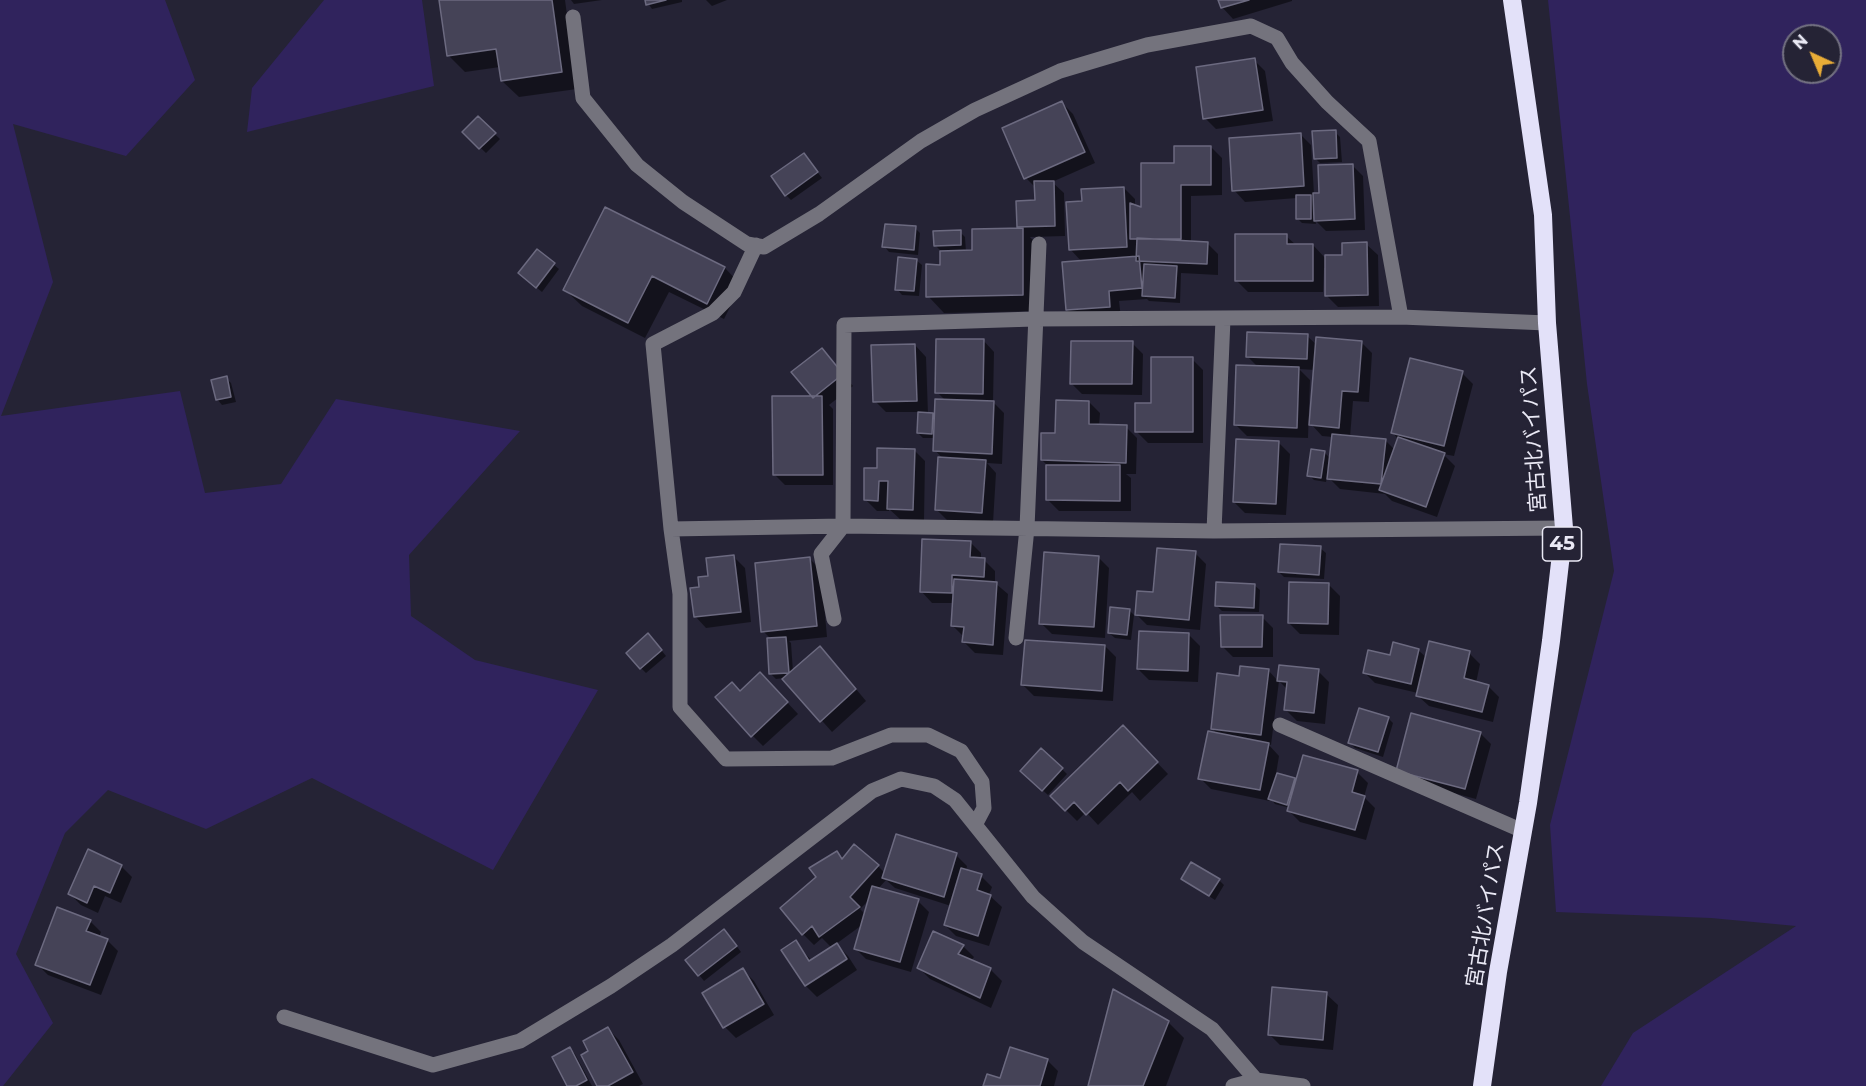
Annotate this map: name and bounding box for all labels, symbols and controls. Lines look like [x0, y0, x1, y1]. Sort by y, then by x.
north arrow [1782, 24, 1842, 84]
text: N [1789, 31, 1812, 53]
street label: 宮古北バイパス [1516, 365, 1552, 513]
road number: 45 [1542, 527, 1582, 561]
street label: 宮古北バイパス [1462, 840, 1510, 990]

